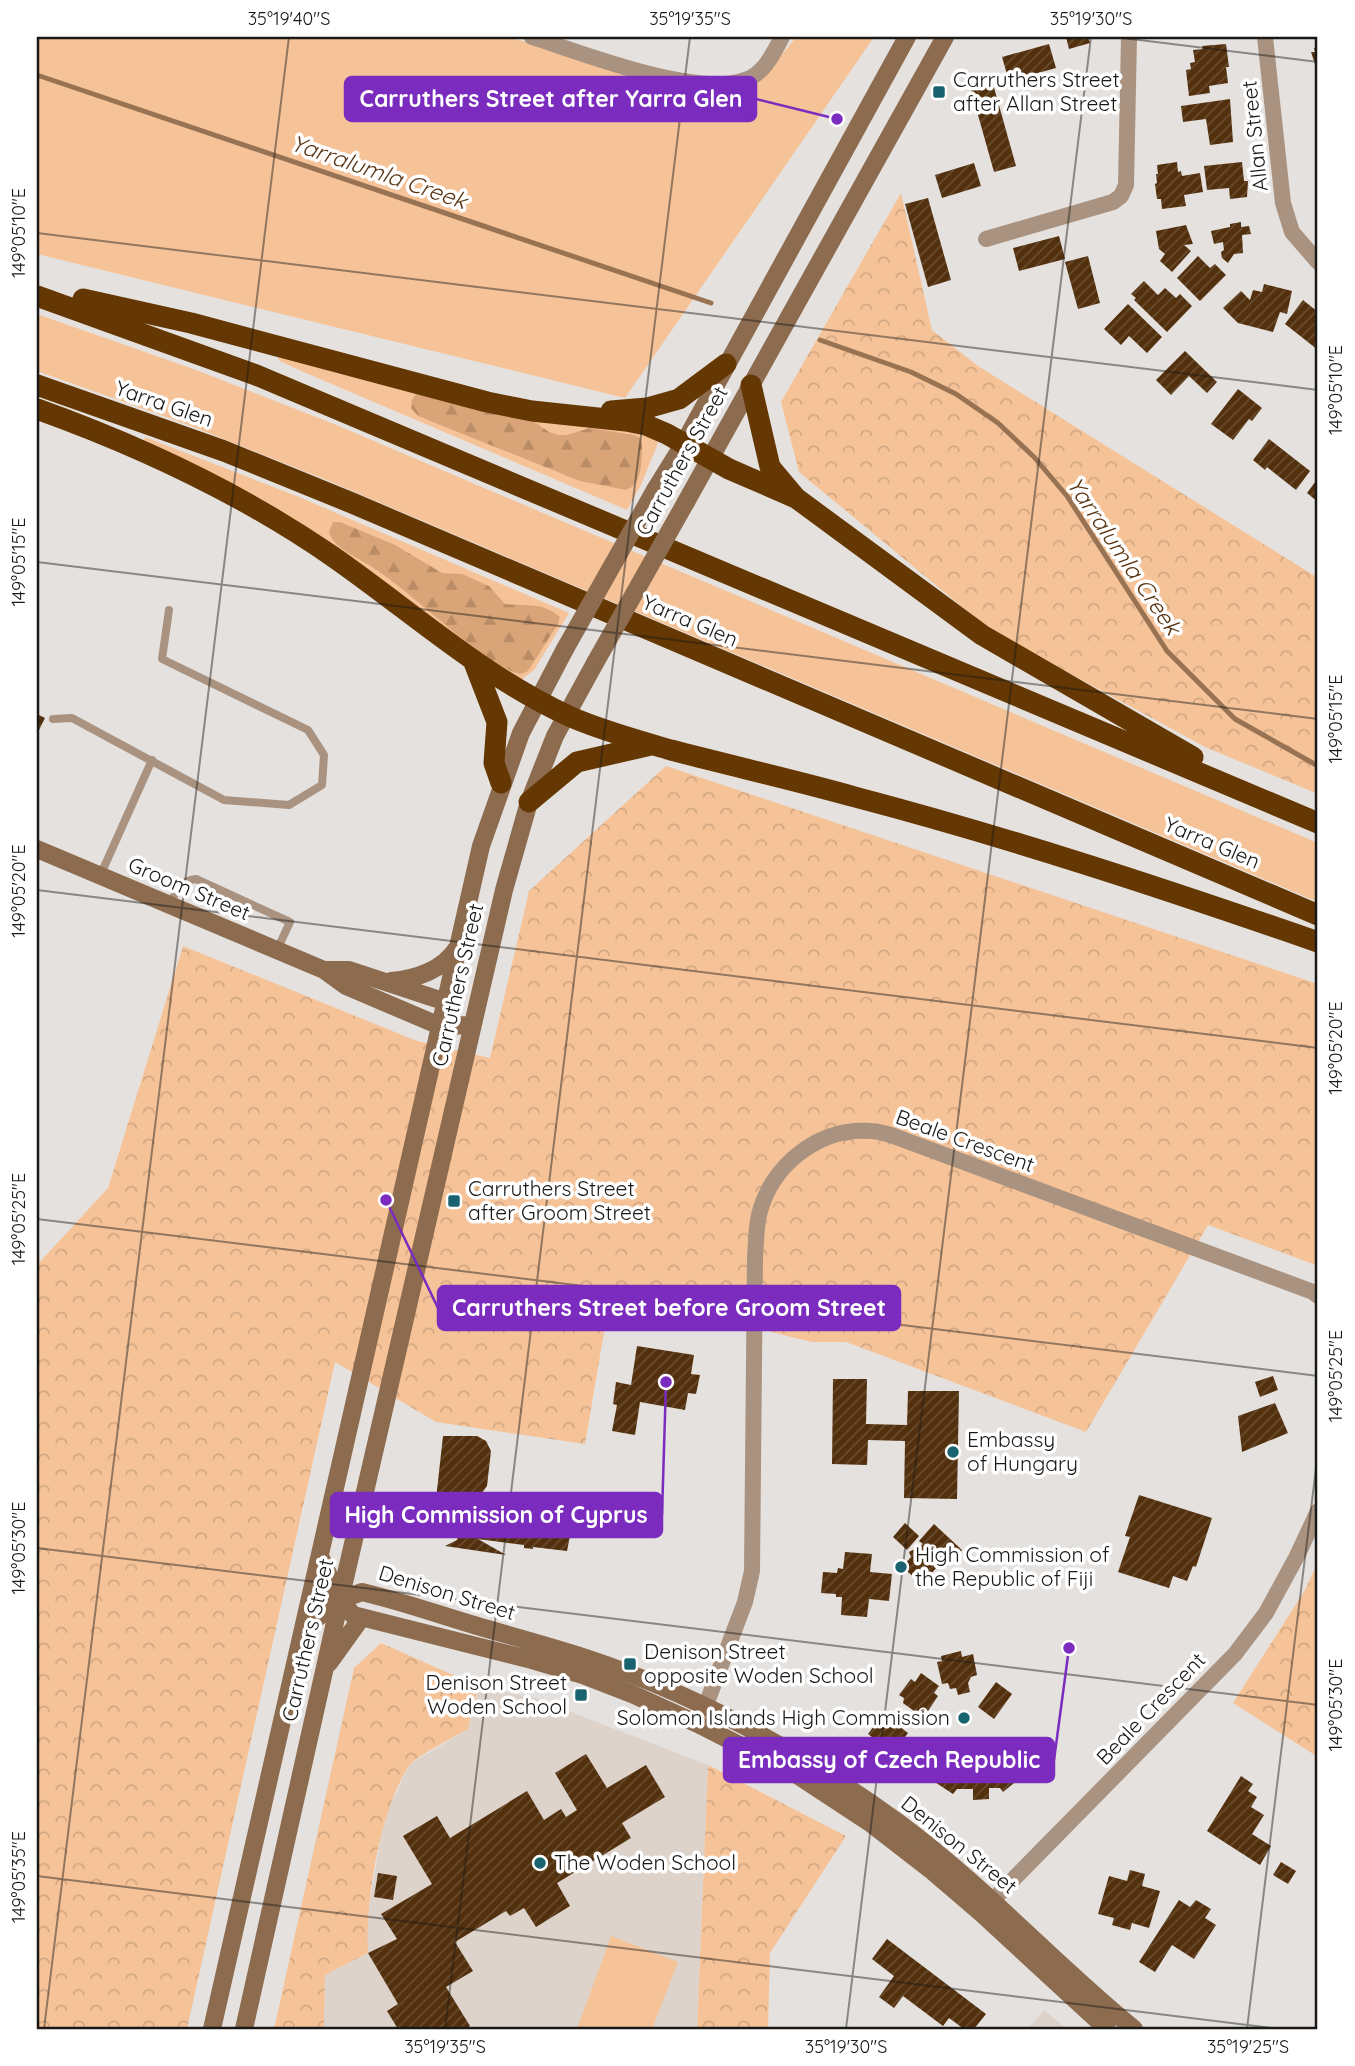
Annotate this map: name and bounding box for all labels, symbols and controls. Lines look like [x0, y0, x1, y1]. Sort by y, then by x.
text: 35°19'40"S [248, 7, 330, 30]
text: 35°19'35"S [649, 7, 731, 30]
text: 35°19'30"S [1050, 7, 1132, 30]
place label: Carruthers Street after Allan Street [953, 66, 1120, 116]
callout: Carruthers Street after Yarra Glen [345, 77, 756, 121]
street label: Allan Street [1235, 79, 1273, 193]
text: Carruthers Street after Yarra Glen [360, 84, 743, 113]
marker: Carruthers Street after Allan Street [931, 84, 947, 100]
water label: Yarralumla Creek [288, 128, 472, 216]
text: 149°05'10"E [7, 188, 30, 278]
text: 149°05'10"E [1324, 345, 1347, 435]
street label: Yarra Glen [112, 374, 216, 432]
street label: Carruthers Street [629, 381, 733, 540]
water label: Yarralumla Creek [1061, 471, 1189, 641]
text: 149°05'15"E [7, 517, 30, 607]
street label: Yarra Glen [639, 588, 742, 652]
text: 149°05'15"E [1324, 674, 1347, 764]
street label: Yarra Glen [1161, 810, 1264, 874]
text: 149°05'20"E [7, 844, 30, 938]
street label: Groom Street [125, 851, 254, 925]
street label: Carruthers Street [426, 901, 488, 1069]
text: 149°05'20"E [1324, 1001, 1347, 1095]
street label: Beale Crescent [892, 1103, 1038, 1177]
text: 149°05'25"E [7, 1173, 30, 1265]
place label: Carruthers Street after Groom Street [468, 1175, 651, 1225]
marker: Carruthers Street after Groom Street [446, 1193, 462, 1209]
callout: Carruthers Street before Groom Street [438, 1286, 900, 1330]
text: Carruthers Street before Groom Street [452, 1293, 886, 1322]
text: 149°05'25"E [1324, 1330, 1347, 1422]
place label: Embassy of Hungary [967, 1426, 1078, 1476]
marker: Embassy of Hungary [945, 1444, 961, 1460]
callout: High Commission of Cyprus [331, 1493, 662, 1537]
text: High Commission of Cyprus [344, 1500, 648, 1529]
text: 149°05'30"E [7, 1502, 30, 1594]
place label: High Commission of the Republic of Fiji [915, 1541, 1110, 1591]
street label: Carruthers Street [276, 1556, 338, 1724]
street label: Denison Street [376, 1559, 519, 1625]
marker: High Commission of the Republic of Fiji [893, 1559, 909, 1575]
place label: Denison Street opposite Woden School [644, 1638, 874, 1688]
street label: Beale Crescent [1090, 1647, 1210, 1770]
marker: Denison Street opposite Woden School [622, 1656, 638, 1672]
text: 149°05'30"E [1324, 1659, 1347, 1751]
place label: Denison Street Woden School [425, 1669, 567, 1719]
marker: Denison Street Woden School [573, 1687, 589, 1703]
place label: Solomon Islands High Commission [617, 1704, 950, 1730]
marker: Solomon Islands High Commission [956, 1710, 972, 1726]
callout: Embassy of Czech Republic [724, 1738, 1054, 1782]
text: Embassy of Czech Republic [738, 1745, 1040, 1774]
street label: Denison Street [896, 1790, 1023, 1899]
text: 149°05'35"E [7, 1831, 30, 1923]
place label: The Woden School [554, 1849, 736, 1875]
marker: The Woden School [532, 1855, 548, 1871]
text: 35°19'35"S [404, 2035, 486, 2058]
text: 35°19'30"S [805, 2035, 887, 2058]
text: 35°19'25"S [1207, 2035, 1289, 2058]

